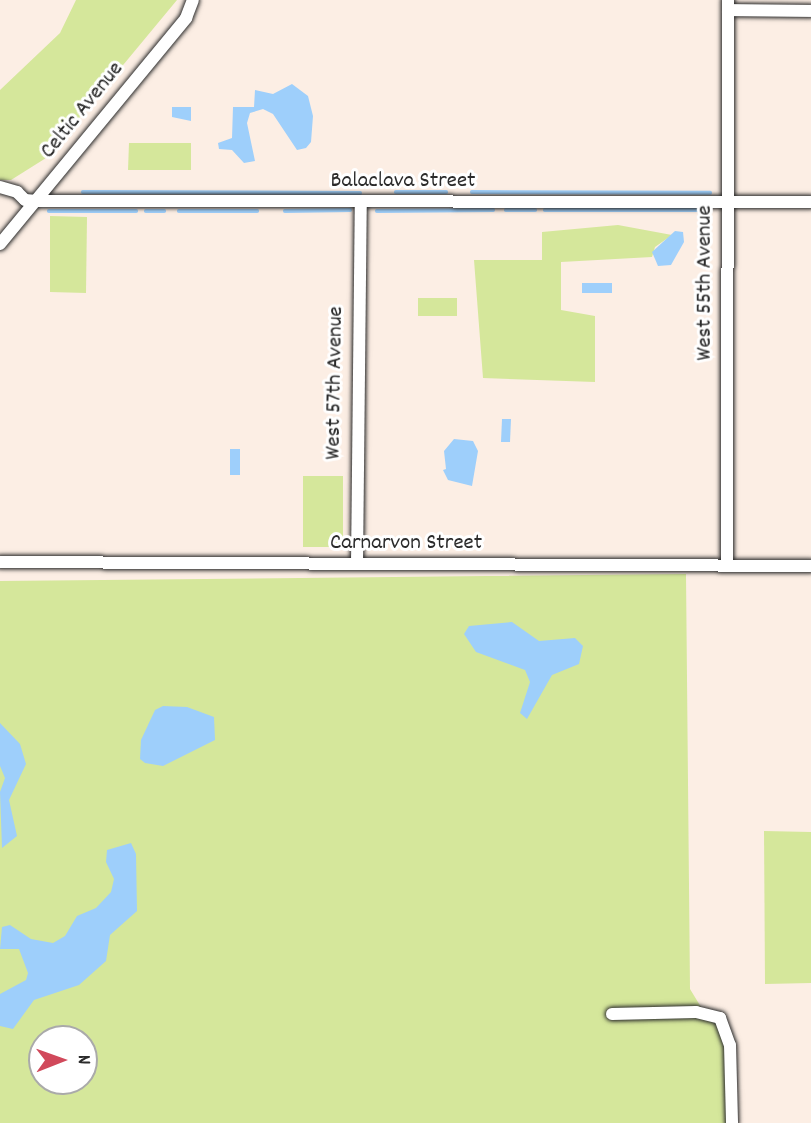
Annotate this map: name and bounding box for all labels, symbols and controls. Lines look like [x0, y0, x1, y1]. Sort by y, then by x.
street label: Celtic Avenue [35, 57, 131, 165]
street label: Balaclava Street [331, 168, 475, 196]
street label: West 55th Avenue [692, 205, 720, 361]
street label: West 57th Avenue [321, 306, 351, 460]
street label: Carnarvon Street [330, 530, 482, 558]
north arrow [28, 1025, 98, 1095]
text: N [69, 1055, 96, 1065]

